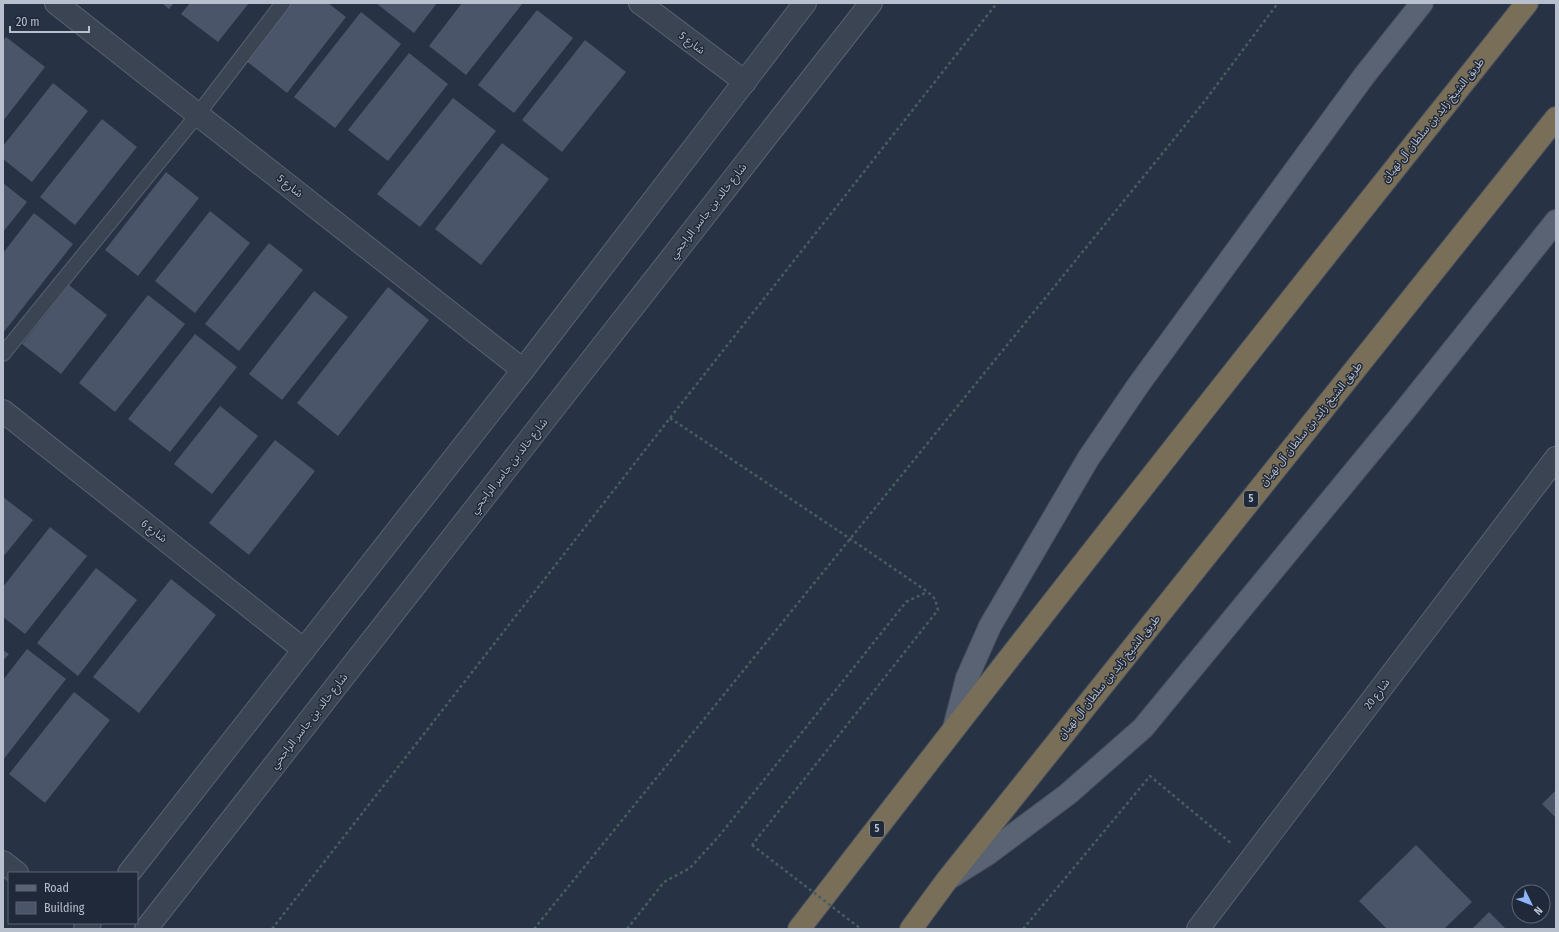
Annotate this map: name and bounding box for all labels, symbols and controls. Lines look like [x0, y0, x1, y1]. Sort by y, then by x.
scale bar [10, 8, 89, 34]
text: 20 m [16, 15, 40, 29]
street label: شارع 5 [676, 29, 708, 58]
street label: طريق الشيخ زايد بن سلطان آل نهيان [1379, 55, 1488, 185]
street label: شارع خالد بن جاسر الراجحي [667, 160, 752, 263]
street label: شارع 5 [274, 172, 306, 201]
street label: طريق الشيخ زايد بن سلطان آل نهيان [1257, 359, 1366, 489]
street label: شارع خالد بن جاسر الراجحي [468, 415, 553, 518]
road number: 5 [1244, 491, 1258, 507]
street label: شارع 6 [138, 517, 170, 546]
street label: طريق الشيخ زايد بن سلطان آل نهيان [1055, 612, 1164, 742]
street label: شارع خالد بن جاسر الراجحي [268, 670, 353, 773]
street label: شارع 20 [1361, 676, 1394, 712]
road number: 5 [870, 821, 884, 837]
legend [8, 872, 138, 924]
text: Road [44, 881, 69, 895]
north arrow [1511, 884, 1551, 924]
text: Building [44, 901, 85, 915]
text: N [1531, 904, 1545, 917]

